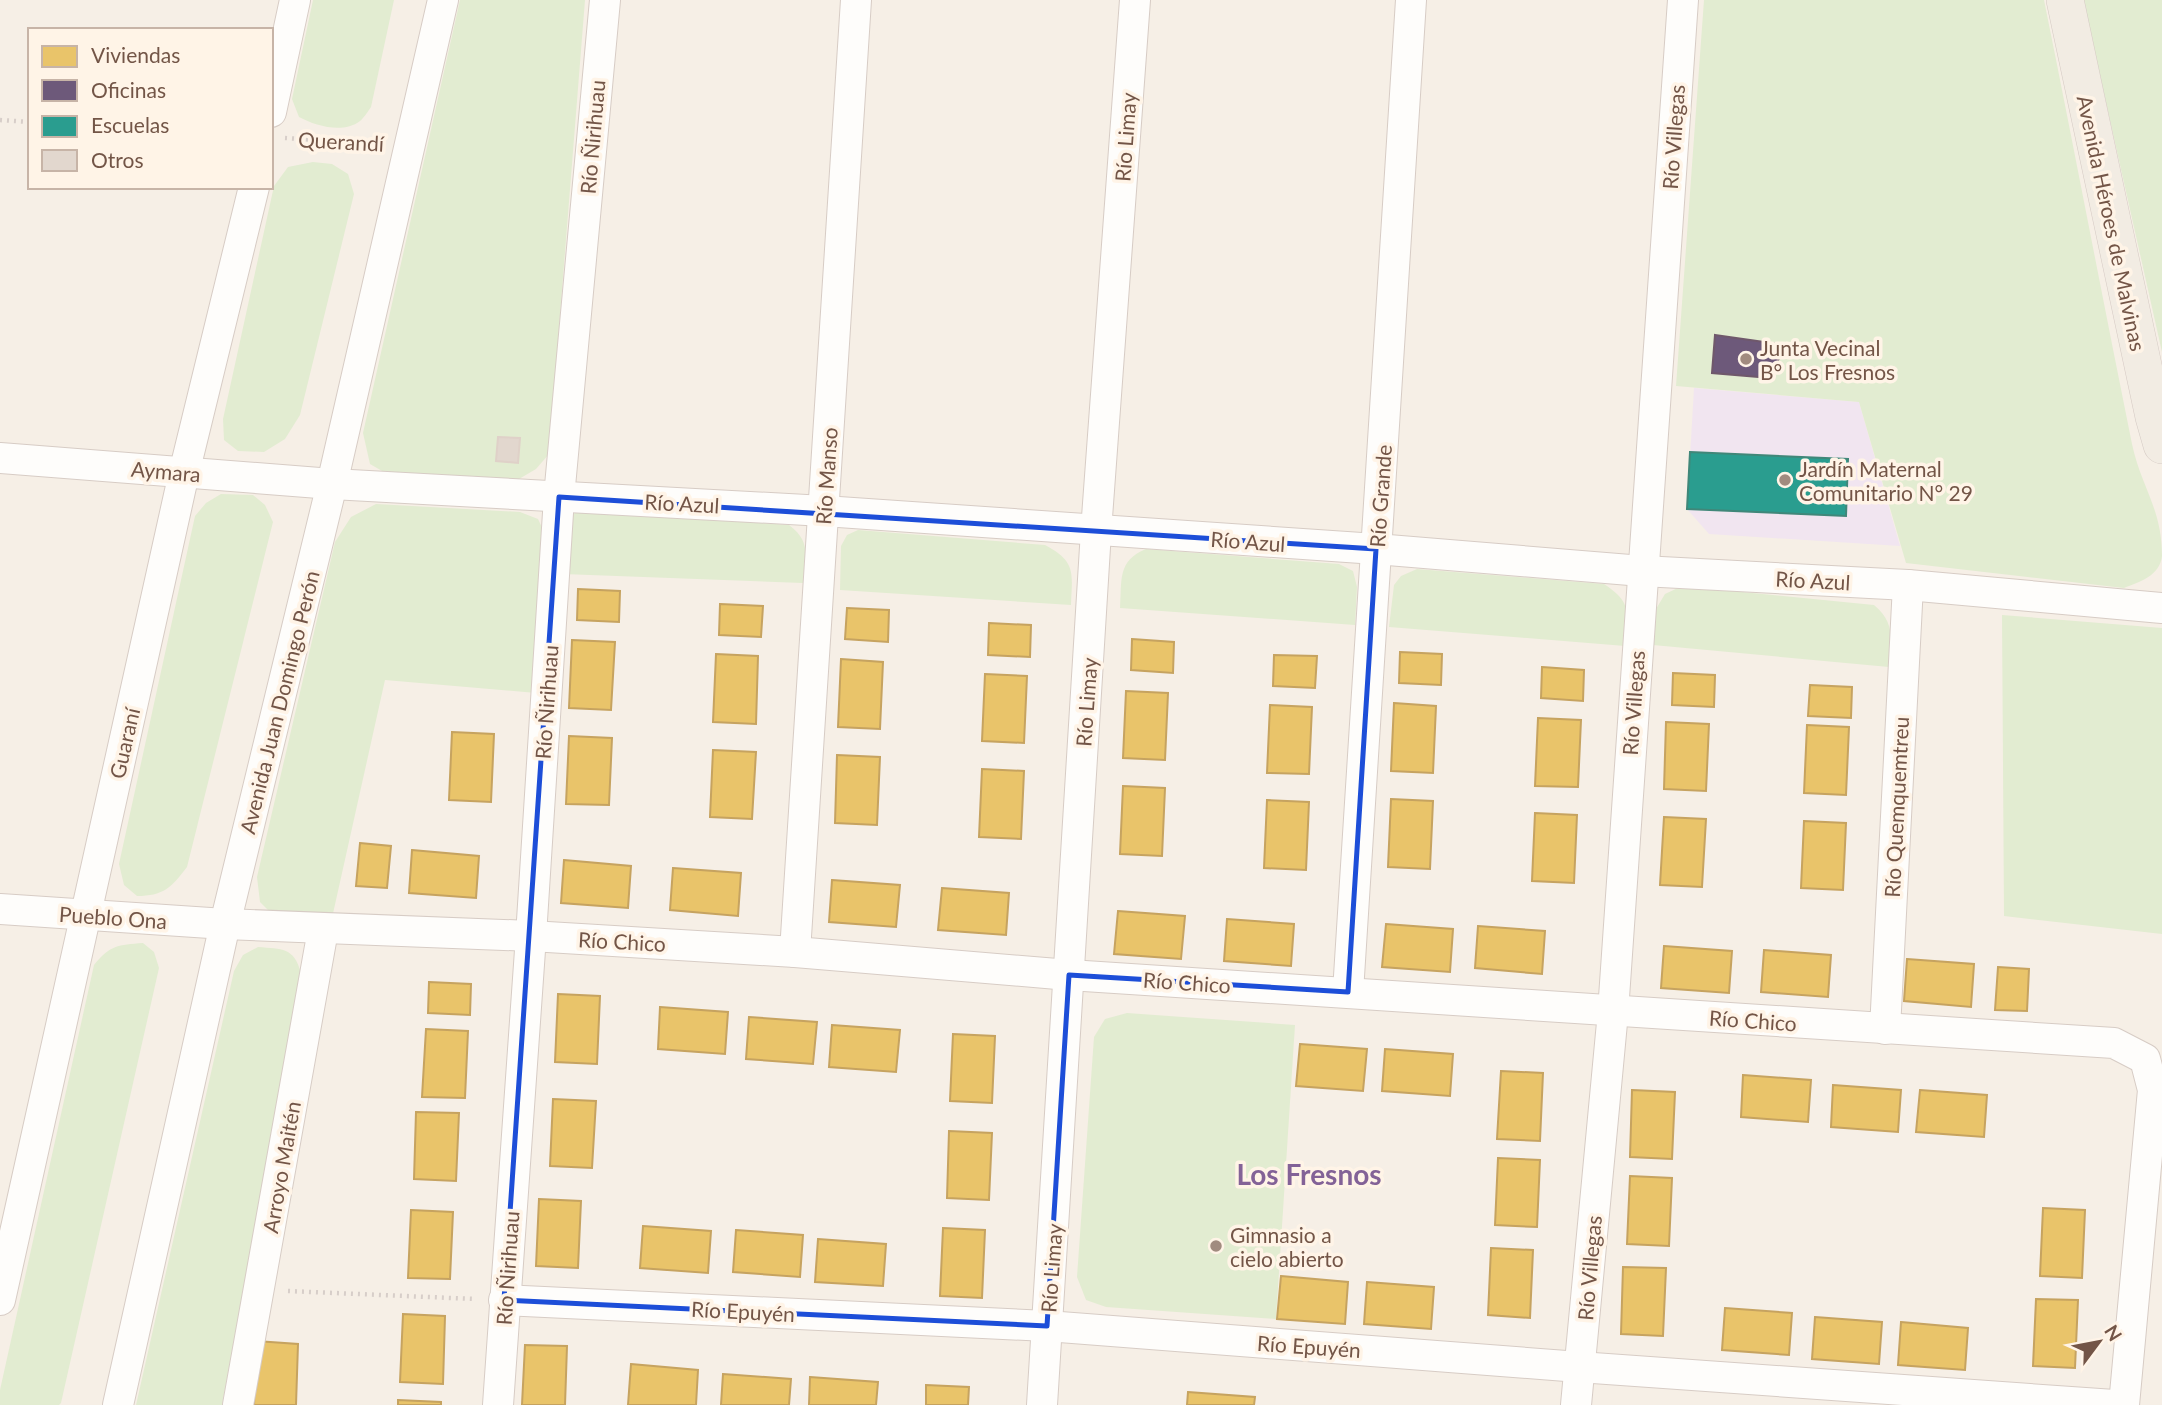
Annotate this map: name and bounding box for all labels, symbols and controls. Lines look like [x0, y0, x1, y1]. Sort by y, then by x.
legend [28, 28, 273, 189]
text: Viviendas [91, 42, 180, 67]
text: Oficinas [91, 77, 166, 102]
street label: Río Ñirihuau [575, 79, 609, 195]
street label: Río Villegas [1657, 84, 1689, 190]
street label: Río Limay [1109, 91, 1141, 182]
street label: Avenida Héroes de Malvinas [2073, 93, 2151, 353]
text: Escuelas [91, 112, 169, 137]
street label: Querandí [297, 126, 385, 156]
text: Otros [91, 147, 144, 172]
place label: Junta Vecinal B° Los Fresnos [1760, 335, 1895, 384]
marker: Junta Vecinal B° Los Fresnos [1738, 351, 1754, 367]
street label: Río Manso [810, 426, 842, 526]
street label: Río Grande [1364, 444, 1396, 548]
street label: Aymara [130, 456, 202, 486]
place label: Jardín Maternal Comunitario N° 29 [1799, 456, 1973, 505]
marker: Jardín Maternal Comunitario N° 29 [1777, 472, 1793, 488]
street label: Río Azul [644, 489, 720, 517]
street label: Río Azul [1210, 526, 1286, 556]
street label: Río Azul [1775, 566, 1851, 594]
street label: Avenida Juan Domingo Perón [234, 568, 324, 836]
street label: Río Ñirihuau [530, 644, 562, 760]
street label: Río Villegas [1617, 650, 1649, 756]
street label: Río Limay [1070, 656, 1102, 747]
street label: Guaraní [104, 704, 144, 781]
street label: Río Quemquemtreu [1879, 716, 1913, 898]
street label: Pueblo Ona [58, 901, 168, 933]
street label: Río Chico [577, 926, 667, 956]
street label: Río Chico [1142, 966, 1232, 998]
street label: Río Chico [1708, 1004, 1798, 1036]
street label: Arroyo Maitén [257, 1099, 305, 1235]
district label: Los Fresnos [1236, 1157, 1382, 1191]
street label: Río Ñirihuau [491, 1210, 523, 1326]
street label: Río Villegas [1572, 1214, 1606, 1322]
street label: Río Limay [1035, 1222, 1067, 1313]
place label: Gimnasio a cielo abierto [1230, 1222, 1344, 1271]
marker: Gimnasio a cielo abierto [1208, 1238, 1224, 1254]
street label: Río Epuyén [690, 1296, 796, 1326]
north arrow [2064, 1307, 2134, 1377]
text: N [2100, 1320, 2127, 1345]
street label: Río Epuyén [1256, 1330, 1362, 1362]

